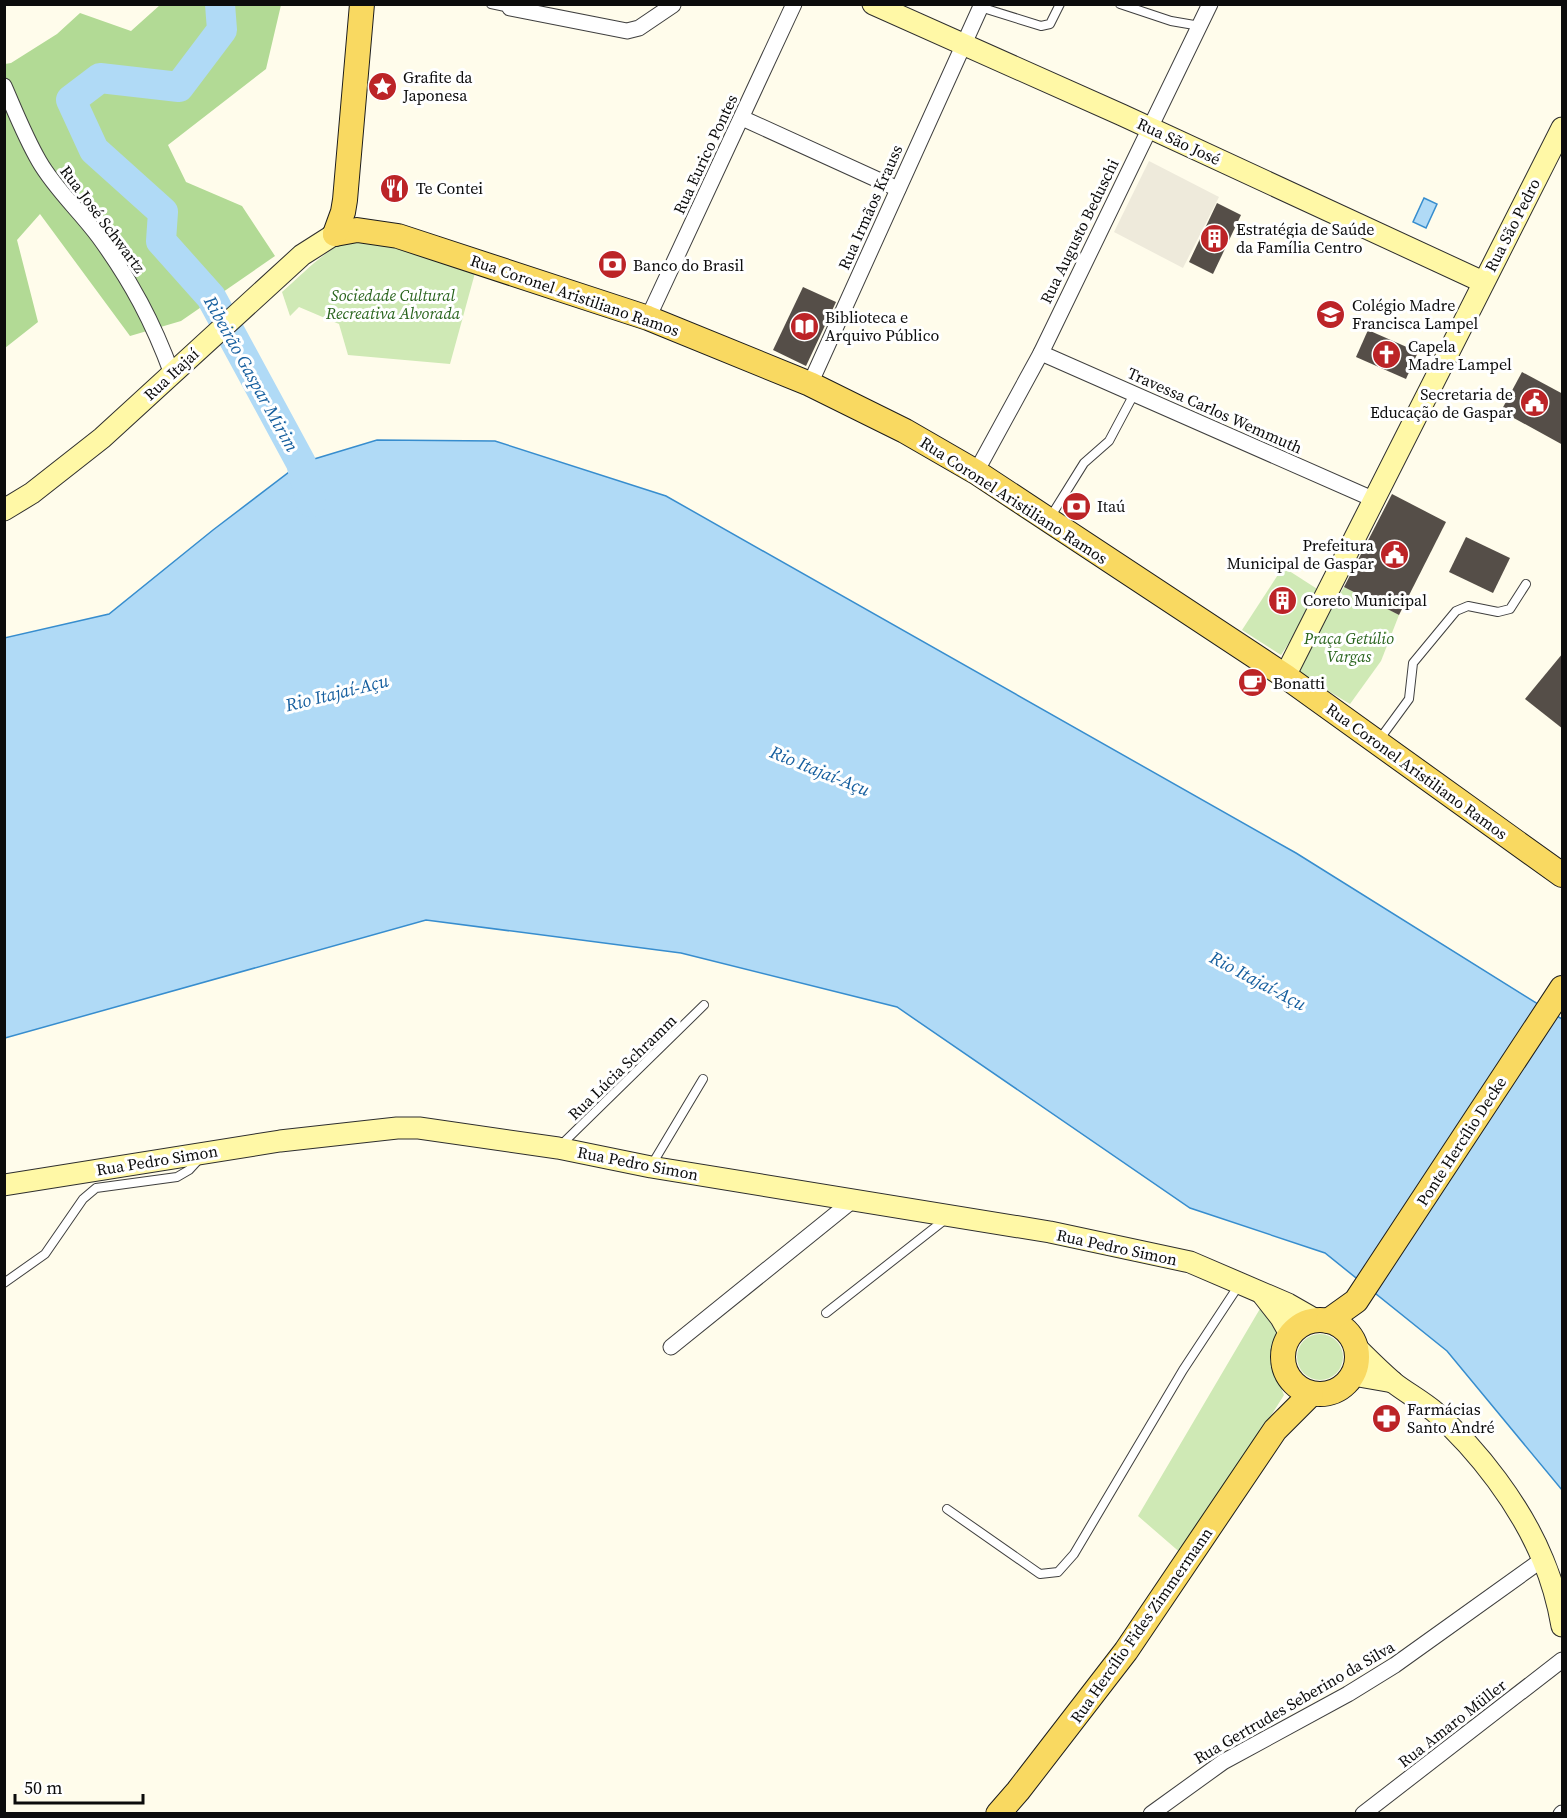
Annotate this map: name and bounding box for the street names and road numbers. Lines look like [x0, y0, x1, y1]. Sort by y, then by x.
street label: Rua Eurico Pontes [668, 90, 742, 218]
street label: Rua São José [1134, 112, 1224, 170]
street label: Rua Irmãos Krauss [833, 141, 907, 273]
street label: Rua Augusto Beduschi [1034, 155, 1124, 307]
street label: Rua José Schwartz [55, 161, 151, 277]
street label: Rua São Pedro [1479, 174, 1545, 275]
street label: Rua Coronel Aristiliano Ramos [468, 249, 682, 341]
street label: Rua Itajaí [139, 343, 204, 405]
street label: Travessa Carlos Wemmuth [1124, 361, 1306, 459]
street label: Rua Coronel Aristiliano Ramos [916, 431, 1112, 569]
street label: Rua Coronel Aristiliano Ramos [1322, 698, 1512, 844]
street label: Rua Lúcia Schramm [563, 1009, 681, 1125]
street label: Ponte Hercílio Decke [1411, 1072, 1511, 1210]
street label: Rua Pedro Simon [95, 1139, 220, 1180]
street label: Rua Pedro Simon [576, 1140, 701, 1186]
street label: Rua Pedro Simon [1055, 1223, 1180, 1271]
street label: Rua Hercílio Fides Zimmermann [1065, 1523, 1217, 1727]
street label: Rua Gertrudes Seberino da Silva [1190, 1635, 1399, 1769]
street label: Rua Amaro Müller [1393, 1674, 1511, 1772]

